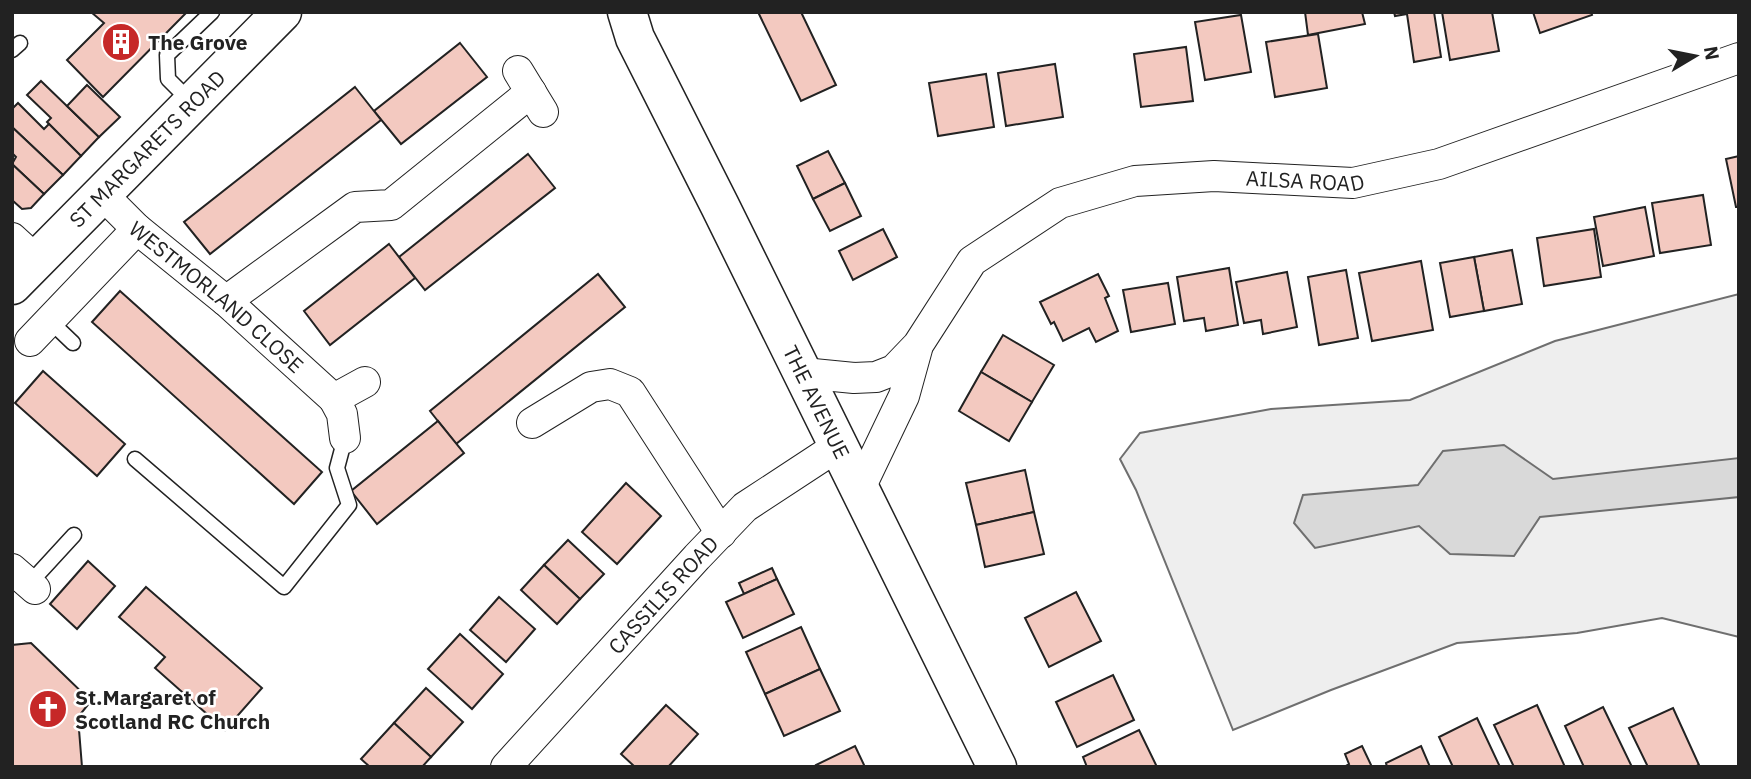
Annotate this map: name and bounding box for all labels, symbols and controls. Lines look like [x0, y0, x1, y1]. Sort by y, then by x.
building icon: The Grove [100, 21, 142, 63]
north arrow [1660, 21, 1730, 91]
place label: The Grove [148, 28, 248, 56]
text: N [1699, 44, 1725, 62]
street label: ST MARGARETS ROAD [63, 64, 231, 233]
street label: AILSA ROAD [1245, 164, 1367, 197]
street label: WESTMORLAND CLOSE [124, 214, 310, 379]
street label: THE AVENUE [777, 341, 857, 463]
street label: CASSILIS ROAD [602, 530, 724, 660]
place label: St.Margaret of Scotland RC Church [75, 683, 270, 735]
church icon: St.Margaret of Scotland RC Church [27, 688, 69, 730]

